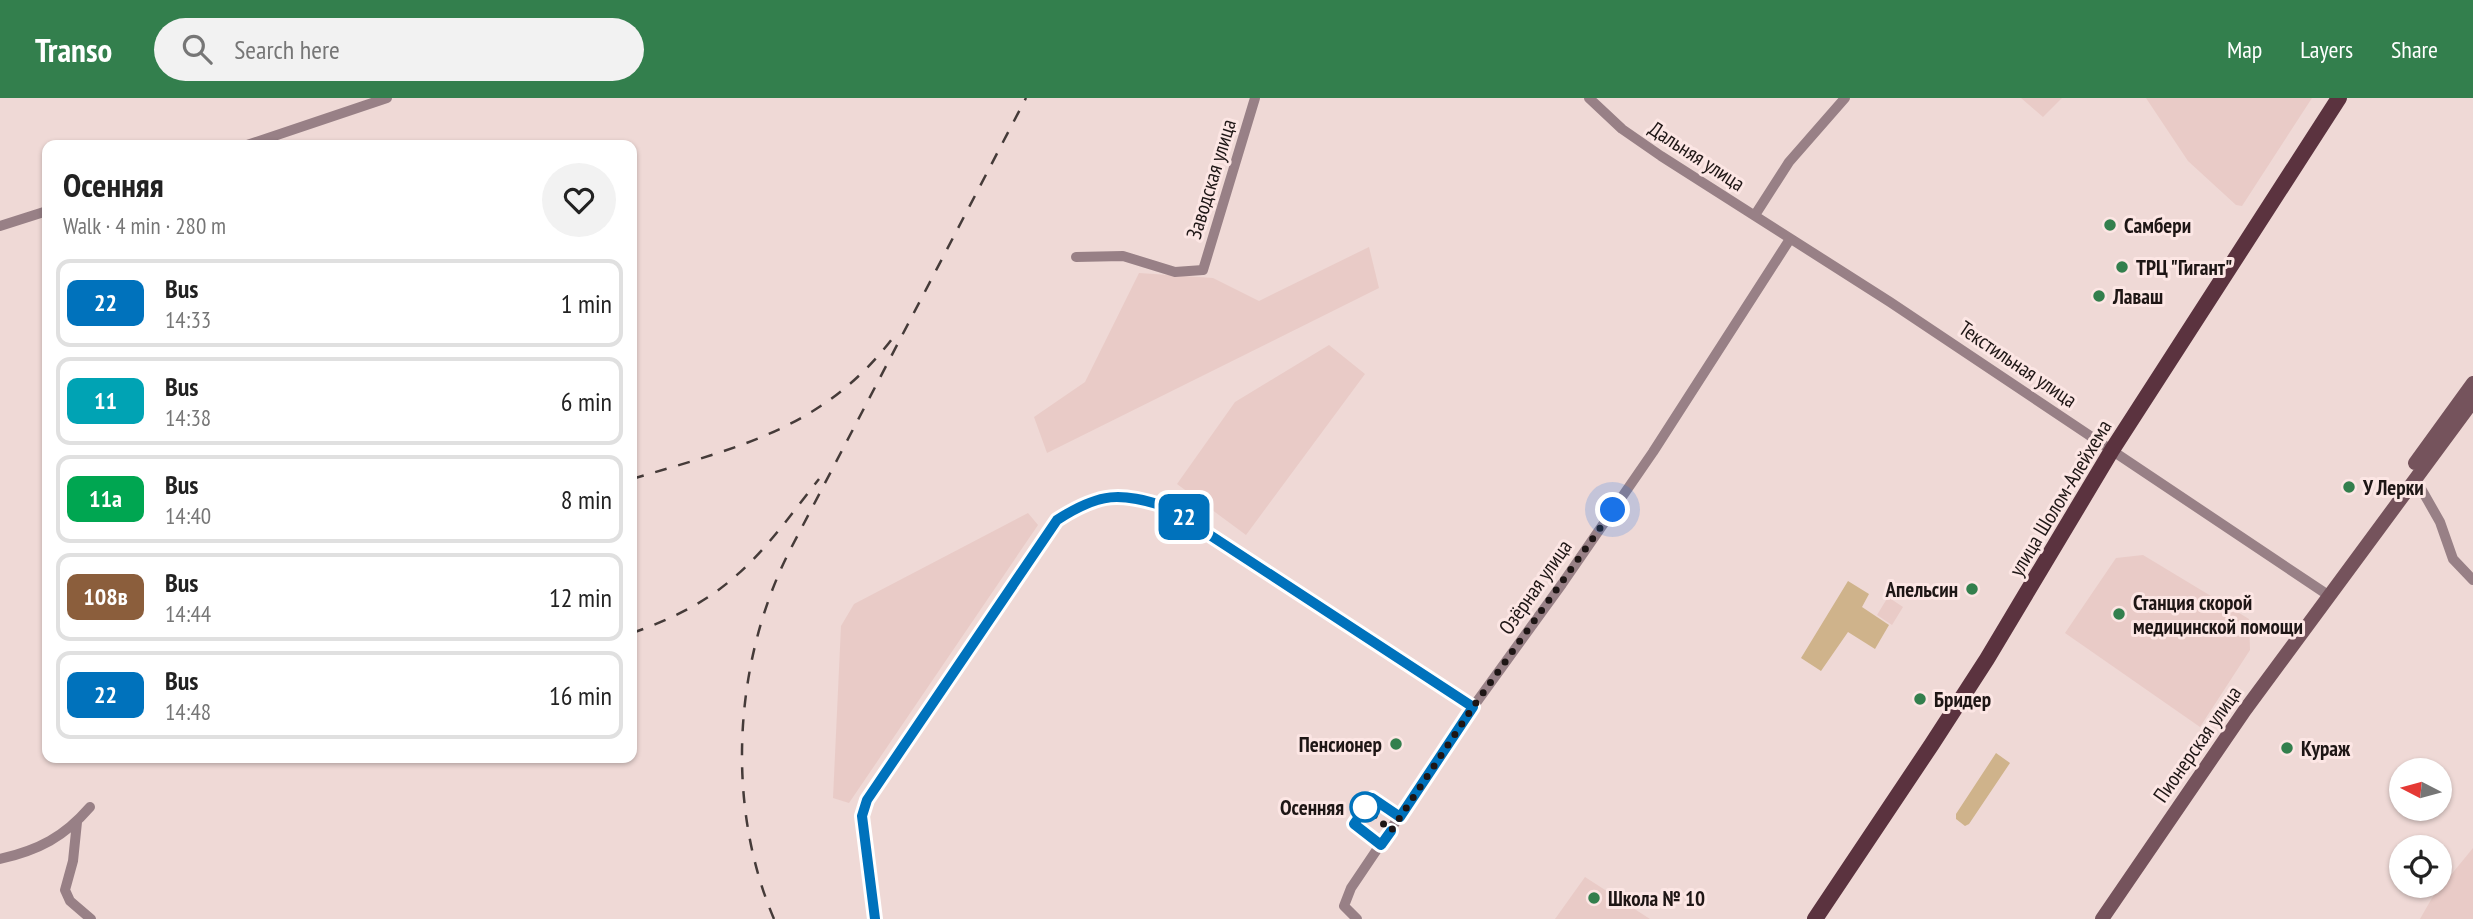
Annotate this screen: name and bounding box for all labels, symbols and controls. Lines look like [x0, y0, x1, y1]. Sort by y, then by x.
search box [154, 18, 644, 81]
text: Transo [35, 28, 112, 71]
icon: search [178, 30, 216, 68]
text: Search here [234, 33, 340, 66]
text: Map [2227, 34, 2262, 65]
text: Layers [2300, 34, 2353, 65]
text: Share [2391, 34, 2438, 65]
street label: Дальняя улица [1644, 115, 1750, 197]
street label: Заводская улица [1180, 116, 1242, 242]
text: Осенняя [63, 163, 164, 206]
button: heart [542, 163, 616, 237]
text: Walk · 4 min · 280 m [63, 211, 226, 240]
place label: Самбери [2124, 212, 2191, 239]
marker: Самбери [2102, 217, 2118, 233]
place label: ТРЦ "Гигант" [2136, 254, 2232, 281]
marker: ТРЦ "Гигант" [2114, 259, 2130, 275]
text: Bus [165, 272, 198, 305]
place label: Лаваш [2112, 283, 2163, 310]
text: 22 [94, 287, 117, 318]
text: 1 min [561, 287, 612, 320]
marker: Лаваш [2091, 288, 2107, 304]
text: 14:33 [165, 305, 211, 334]
street label: Текстильная улица [1954, 315, 2082, 413]
text: Bus [165, 370, 198, 403]
text: 11 [94, 385, 117, 416]
text: 6 min [561, 385, 612, 418]
text: 14:38 [165, 403, 211, 432]
street label: улица Шолом-Алейхема [2003, 415, 2117, 581]
text: Bus [165, 468, 198, 501]
place label: У Лерки [2362, 474, 2424, 501]
marker: У Лерки [2341, 479, 2357, 495]
text: 11а [89, 483, 122, 514]
text: 8 min [561, 483, 612, 516]
your location [1595, 492, 1630, 527]
line badge: 22 [1152, 494, 1216, 540]
text: 14:40 [165, 501, 211, 530]
text: 22 [1173, 501, 1195, 532]
street label: Озёрная улица [1492, 534, 1578, 640]
text: Bus [165, 566, 198, 599]
place label: Апельсин [1885, 576, 1958, 603]
text: 108в [83, 581, 128, 612]
text: 12 min [549, 581, 612, 614]
marker: Апельсин [1964, 581, 1980, 597]
place label: Станция скорой медицинской помощи [2133, 589, 2303, 640]
text: 14:44 [165, 599, 211, 628]
marker: Станция скорой медицинской помощи [2111, 606, 2127, 622]
text: Bus [165, 664, 198, 697]
text: 22 [94, 679, 117, 710]
text: 16 min [549, 679, 612, 712]
street label: Пионерская улица [2147, 681, 2247, 807]
place label: Бридер [1934, 686, 1991, 713]
marker: Бридер [1912, 691, 1928, 707]
text: 14:48 [165, 697, 211, 726]
place label: Пенсионер [1299, 731, 1382, 758]
place label: Кураж [2301, 735, 2351, 762]
marker: Пенсионер [1388, 736, 1404, 752]
marker: Кураж [2279, 740, 2295, 756]
north arrow [2389, 758, 2452, 821]
map controls [2389, 758, 2452, 898]
marker: Осенняя [1350, 792, 1380, 822]
place label: Осенняя [1280, 794, 1344, 821]
button: locate [2389, 835, 2452, 898]
place label: Школа № 10 [1608, 885, 1705, 912]
marker: Школа № 10 [1586, 890, 1602, 906]

